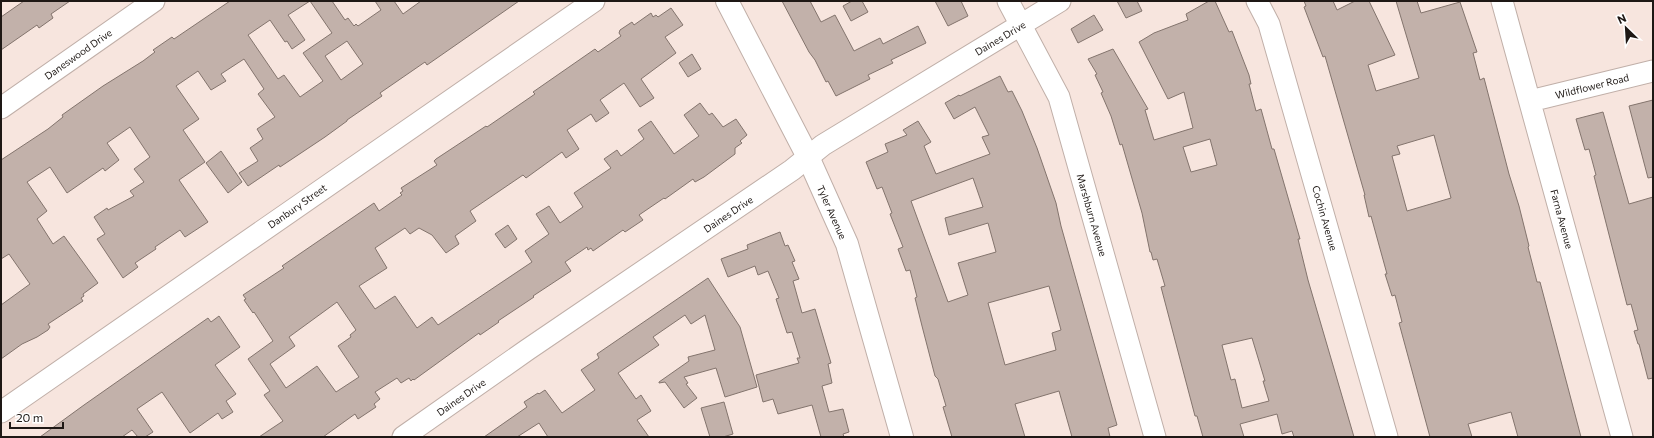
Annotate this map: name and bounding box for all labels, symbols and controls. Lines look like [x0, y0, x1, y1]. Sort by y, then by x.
north arrow [1606, 8, 1646, 48]
text: N [1615, 11, 1628, 26]
street label: Daines Drive [973, 18, 1027, 58]
street label: Daneswood Drive [42, 26, 114, 82]
street label: Wildflower Road [1554, 71, 1630, 101]
street label: Marshburn Avenue [1074, 172, 1110, 258]
street label: Danbury Street [265, 181, 329, 231]
street label: Tyler Avenue [815, 183, 849, 241]
street label: Cochin Avenue [1310, 184, 1340, 252]
street label: Farna Avenue [1548, 188, 1576, 250]
street label: Daines Drive [701, 193, 755, 235]
street label: Daines Drive [434, 376, 488, 418]
scale bar [10, 404, 63, 430]
text: 20 m [16, 410, 43, 424]

